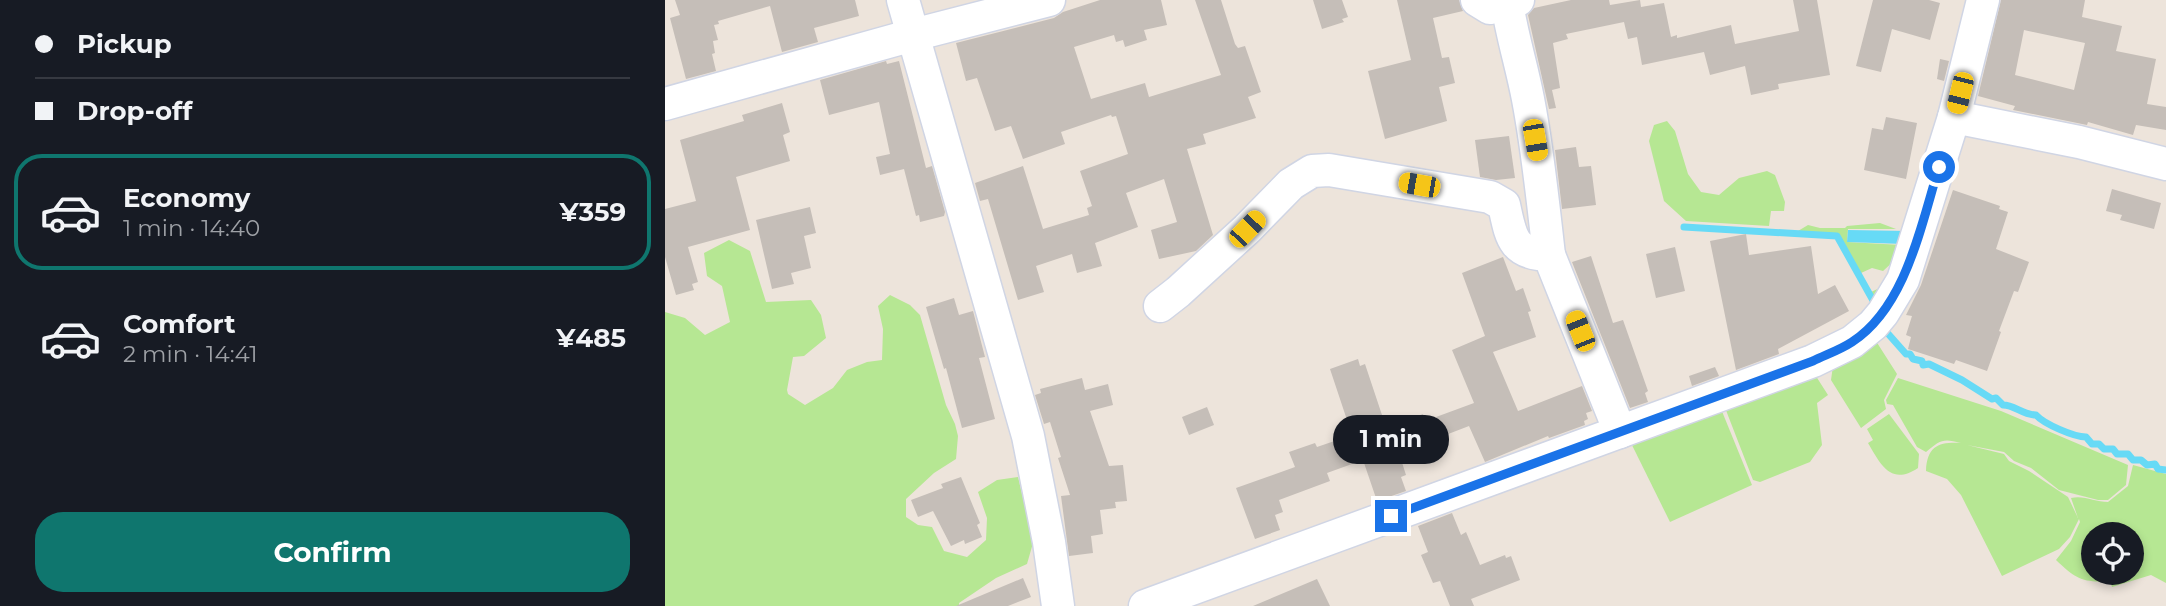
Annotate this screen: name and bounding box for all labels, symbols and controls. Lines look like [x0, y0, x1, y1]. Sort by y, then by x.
text: Pickup [77, 28, 172, 60]
car [1945, 70, 1976, 116]
text: Drop-off [77, 95, 192, 127]
car [1522, 117, 1549, 163]
route start [1923, 151, 1955, 183]
car [1397, 171, 1442, 199]
icon: car [39, 181, 102, 244]
text: Economy [123, 182, 250, 214]
text: ¥359 [559, 196, 626, 228]
car [1225, 207, 1270, 251]
text: 1 min · 14:40 [123, 214, 260, 242]
icon: car [39, 307, 102, 370]
text: Comfort [123, 308, 235, 340]
car [1563, 308, 1598, 354]
text: ¥485 [556, 322, 626, 354]
text: 2 min · 14:41 [123, 340, 258, 368]
callout: 1 min [1333, 414, 1449, 463]
text: 1 min [1360, 425, 1422, 453]
route end [1375, 500, 1407, 532]
button: Confirm [35, 512, 630, 592]
map controls [2081, 522, 2144, 585]
button: locate [2081, 522, 2144, 585]

